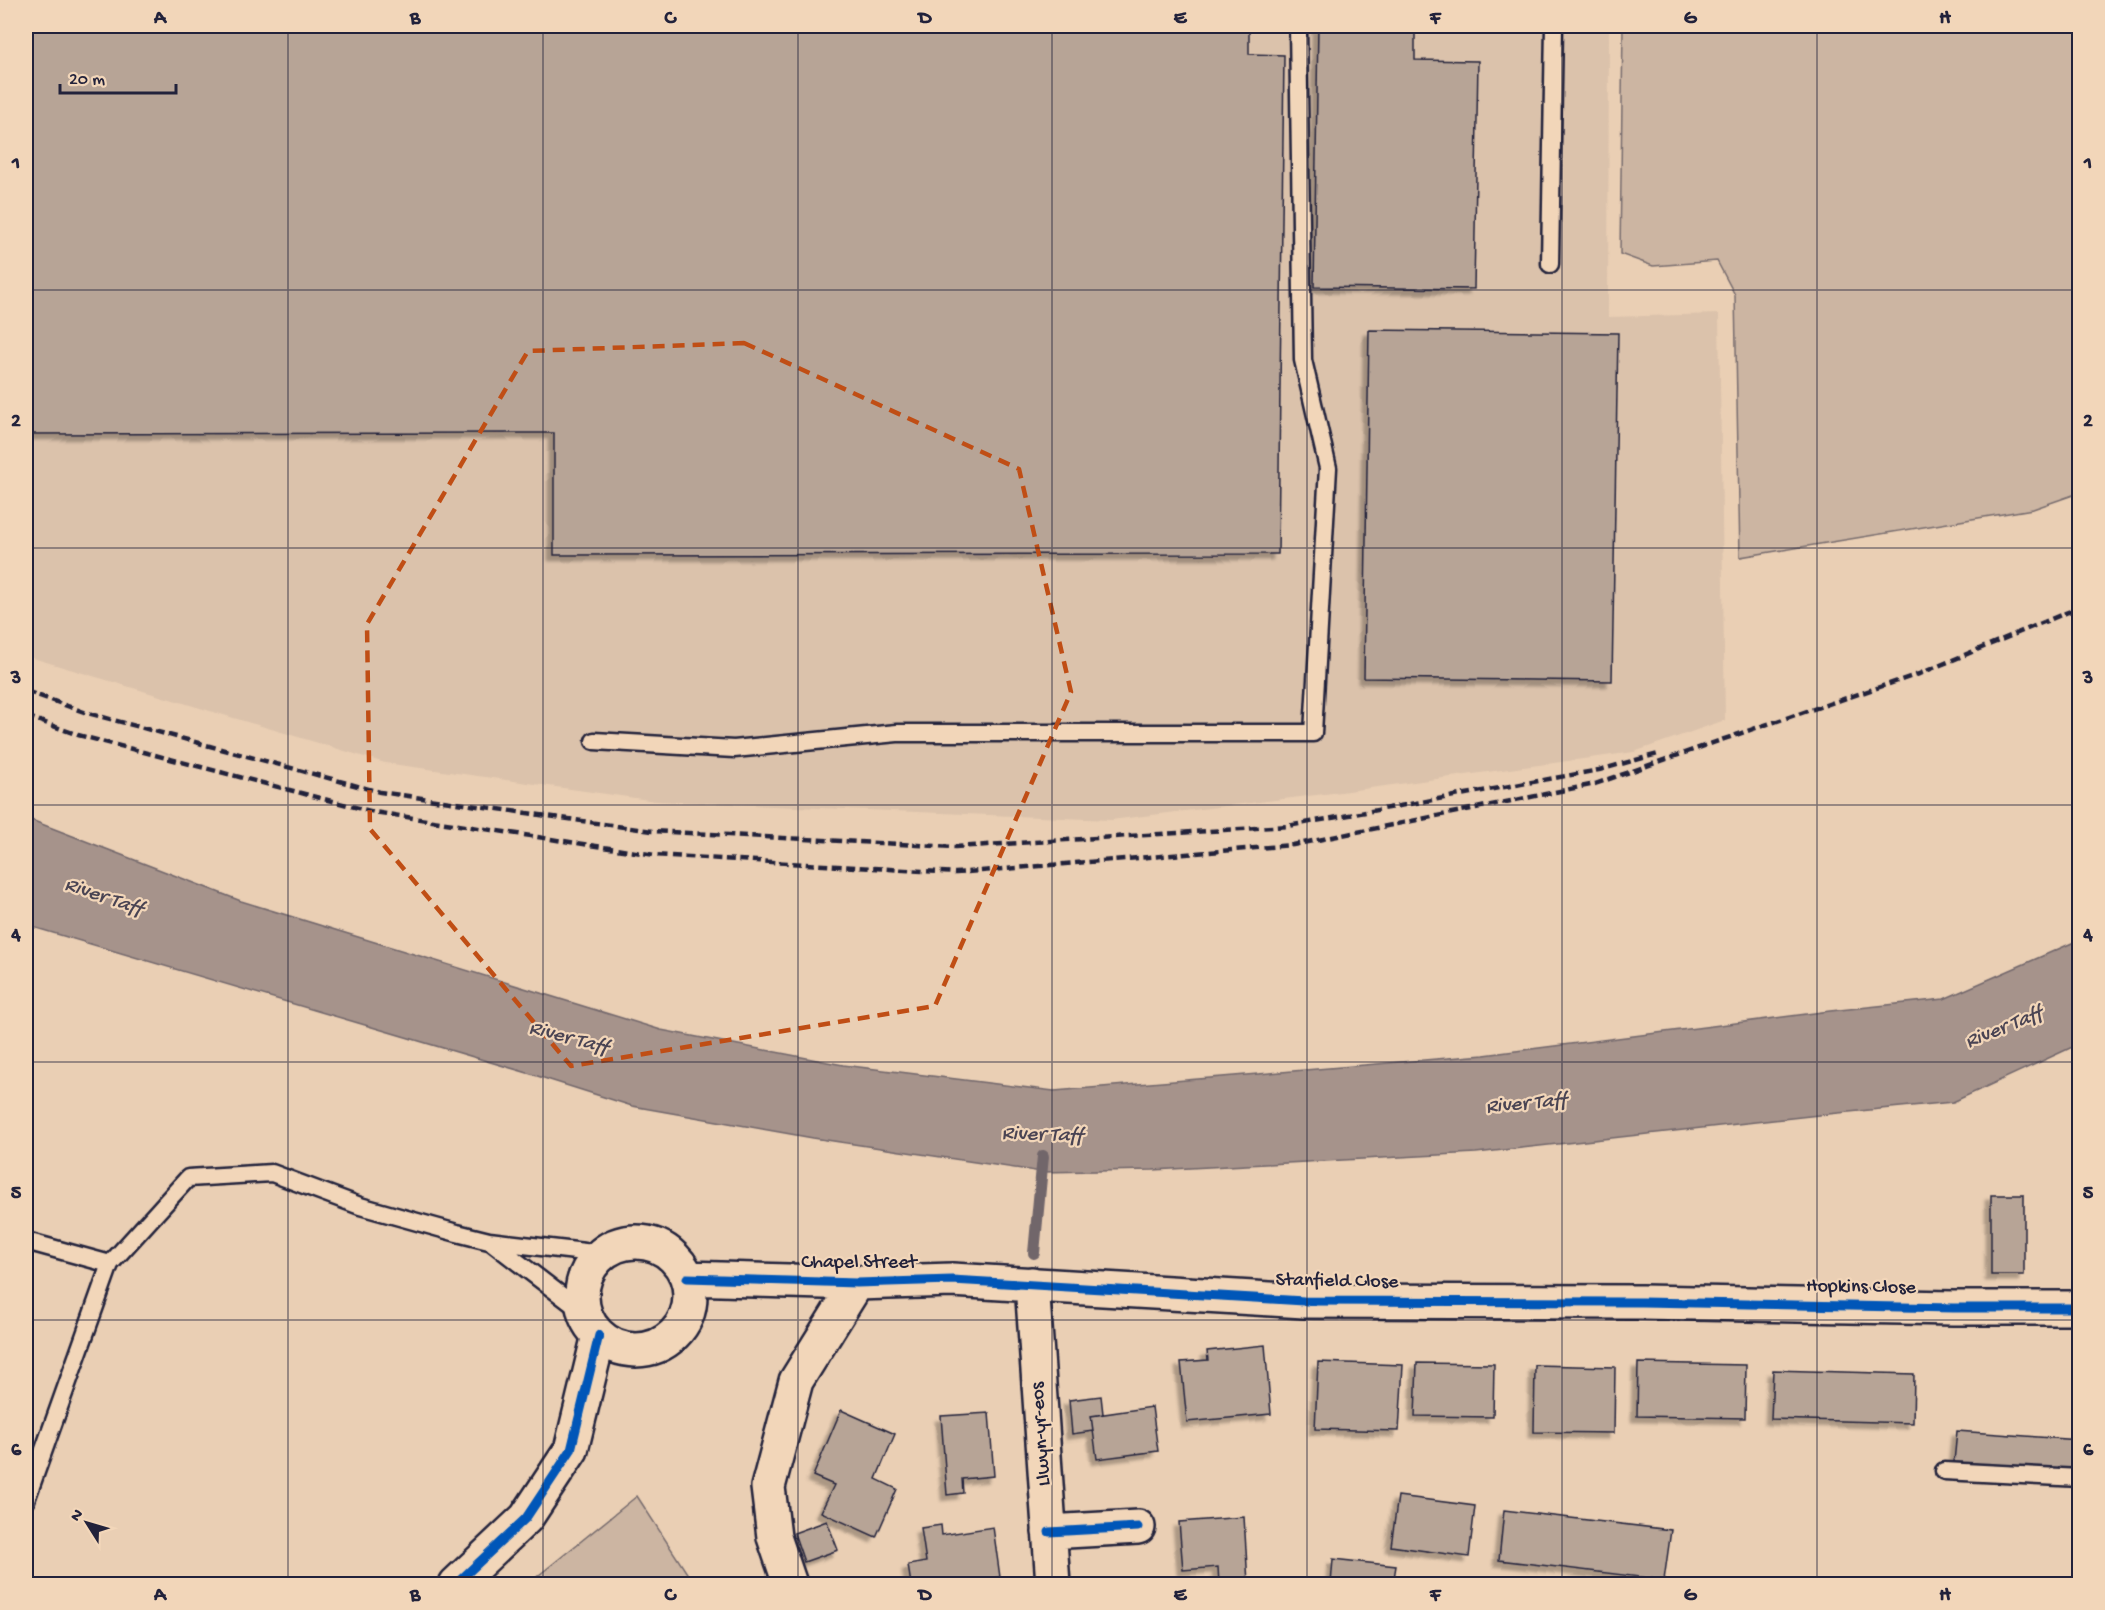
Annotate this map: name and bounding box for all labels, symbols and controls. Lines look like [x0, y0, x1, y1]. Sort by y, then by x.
text: A [153, 8, 168, 31]
text: B [409, 8, 421, 31]
text: C [664, 8, 678, 31]
text: D [916, 8, 932, 31]
text: E [1174, 8, 1188, 31]
text: F [1429, 8, 1442, 31]
text: G [1684, 8, 1698, 31]
text: H [1939, 8, 1951, 31]
scale bar [60, 57, 176, 95]
text: 20 m [69, 70, 105, 91]
text: 1 [11, 153, 20, 176]
text: 1 [2083, 153, 2092, 176]
text: 2 [11, 411, 21, 434]
text: 2 [2083, 411, 2093, 434]
text: 3 [10, 668, 21, 691]
text: 3 [2082, 668, 2093, 691]
water label: River Taff [61, 873, 149, 924]
text: 4 [10, 925, 21, 948]
text: 4 [2082, 925, 2093, 948]
water label: River Taff [1962, 1001, 2049, 1056]
water label: River Taff [526, 1016, 614, 1062]
water label: River Taff [1485, 1089, 1571, 1121]
water label: River Taff [1001, 1122, 1086, 1150]
text: 5 [11, 1183, 22, 1206]
text: 5 [2083, 1183, 2094, 1206]
street label: Chapel Street [801, 1252, 918, 1275]
street label: Stanfield Close [1275, 1269, 1399, 1295]
street label: Hopkins Close [1806, 1276, 1917, 1300]
street label: Llwyn-yr-eos [1027, 1381, 1057, 1487]
text: 6 [11, 1440, 22, 1463]
text: 6 [2083, 1440, 2094, 1463]
north arrow [57, 1493, 117, 1553]
text: N [67, 1506, 89, 1526]
text: A [153, 1585, 168, 1608]
text: B [409, 1585, 421, 1608]
text: C [664, 1585, 678, 1608]
text: D [916, 1585, 932, 1608]
text: E [1174, 1585, 1188, 1608]
text: F [1429, 1585, 1442, 1608]
text: G [1684, 1585, 1698, 1608]
text: H [1939, 1585, 1951, 1608]

